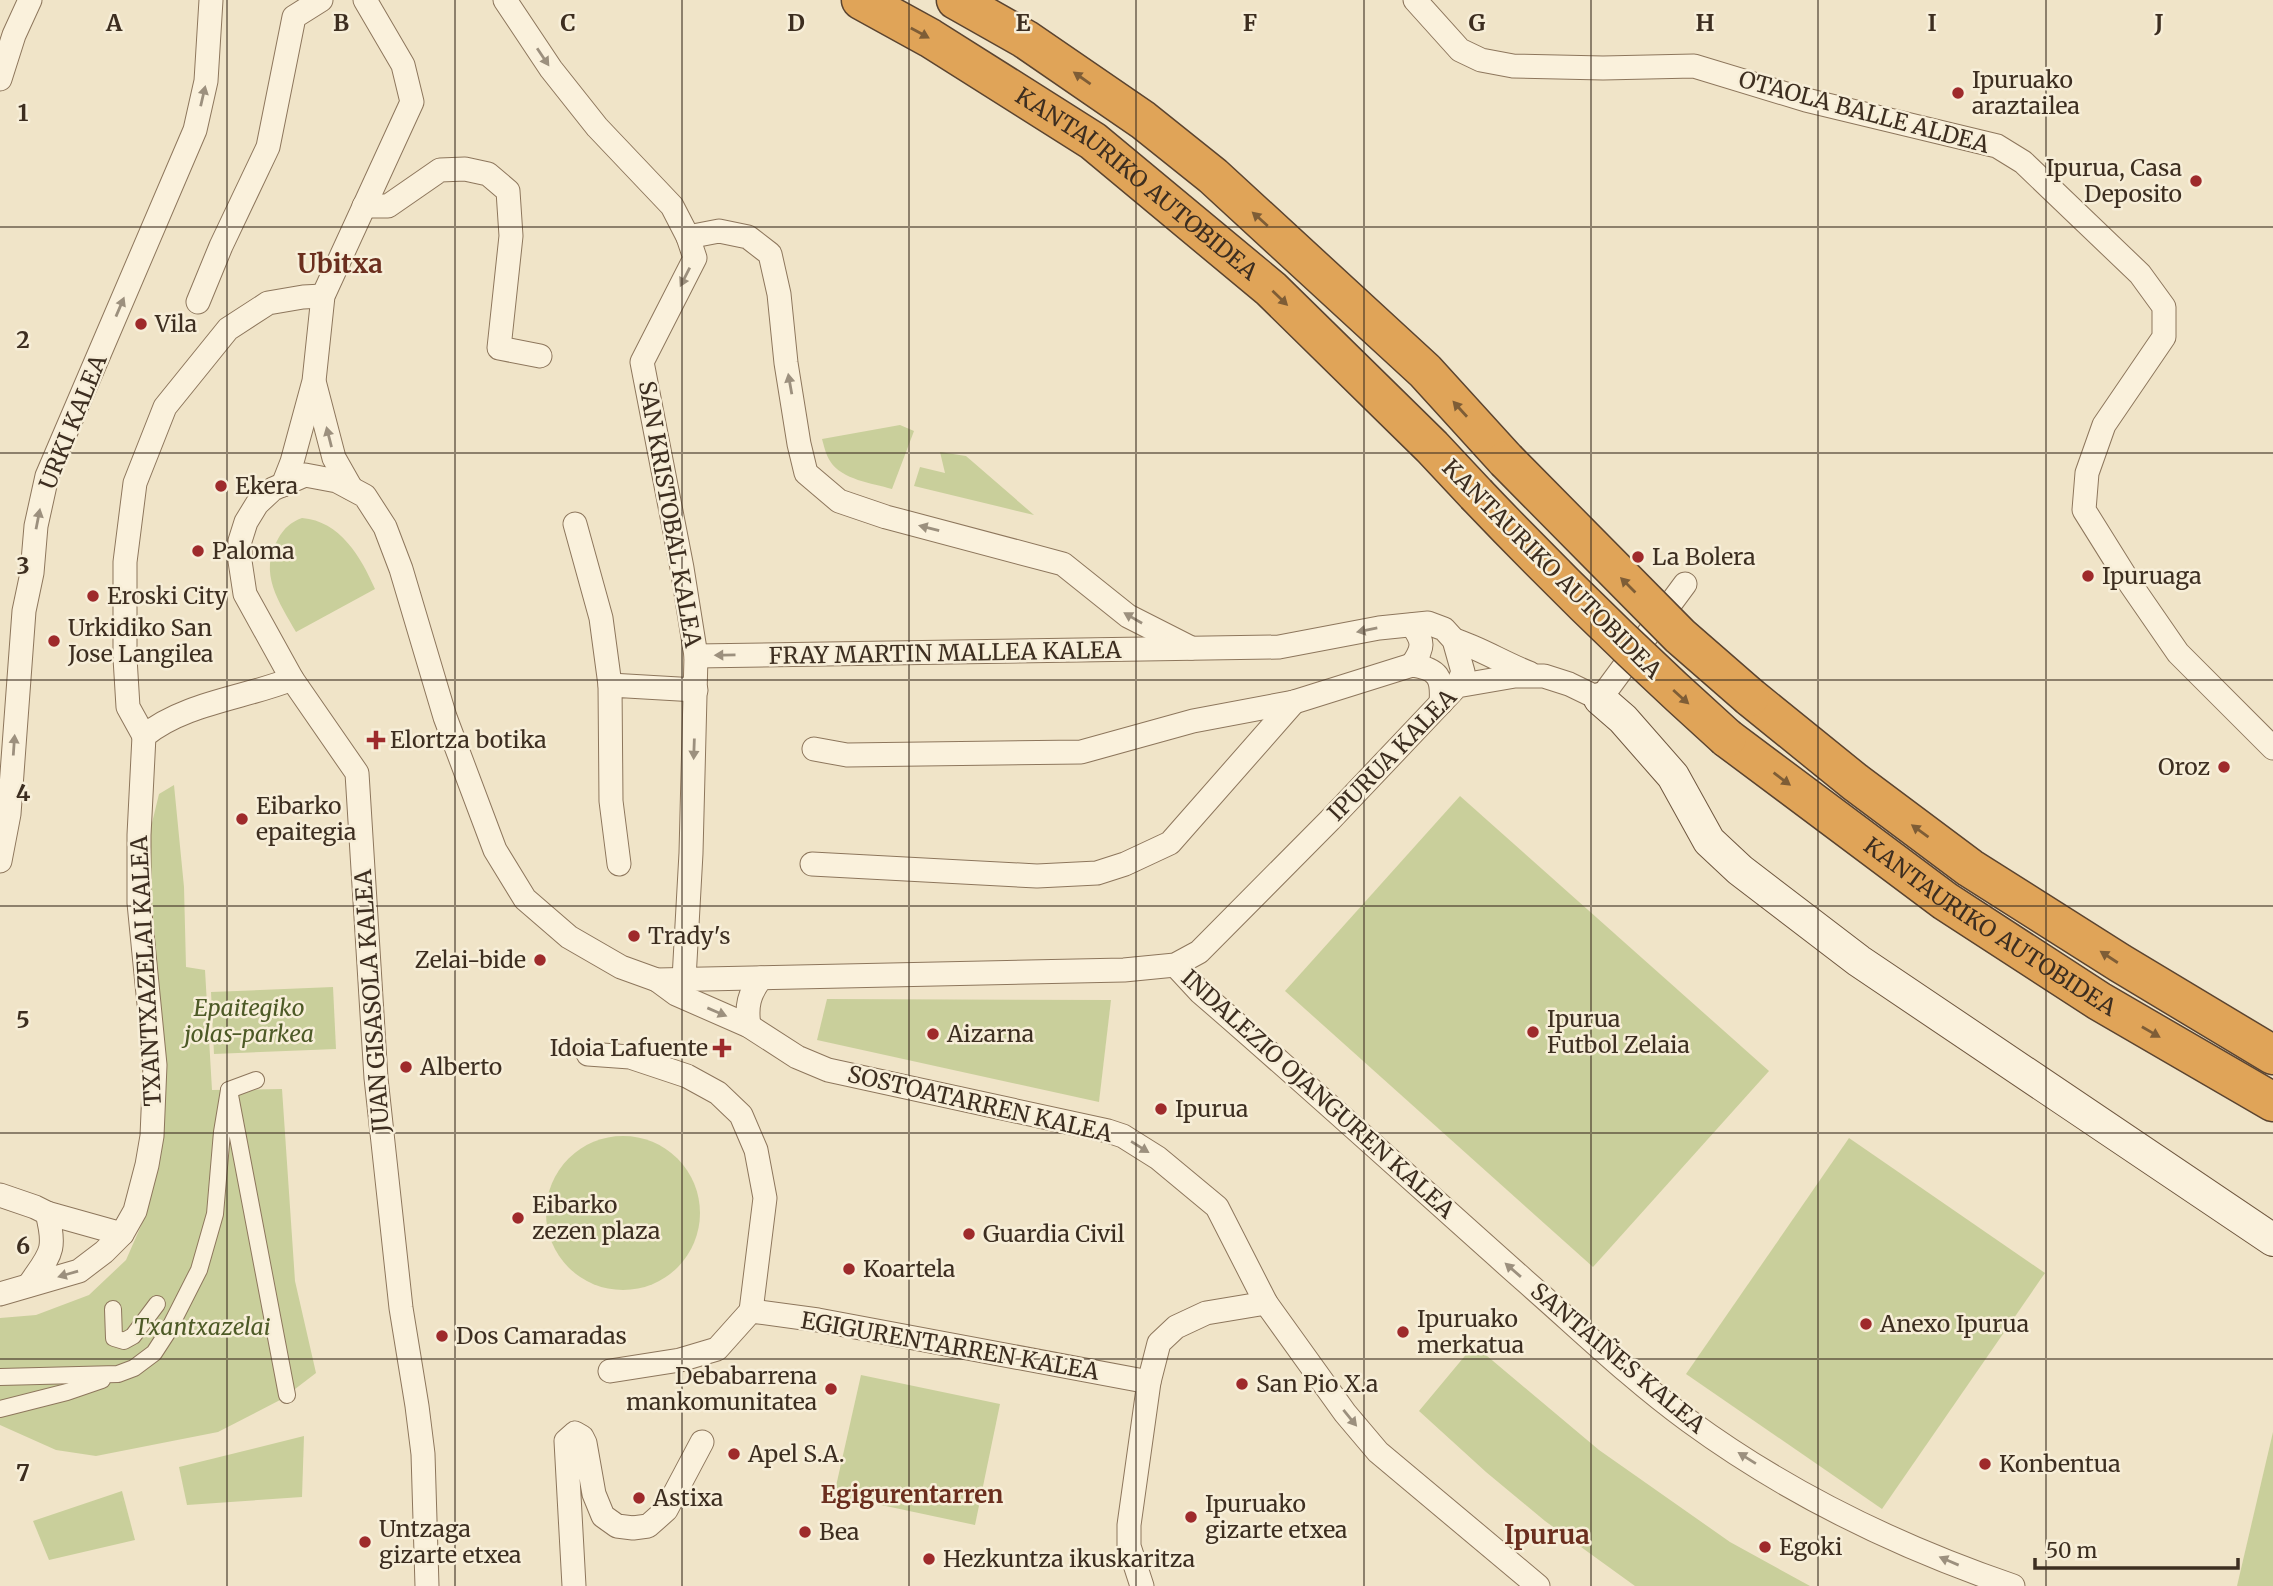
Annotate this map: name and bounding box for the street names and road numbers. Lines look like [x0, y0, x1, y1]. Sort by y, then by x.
street label: OTAOLA BALLE ALDEA [1736, 64, 1993, 159]
street label: KANTAURIKO AUTOBIDEA [1010, 81, 1264, 286]
street label: URKI KALEA [32, 349, 113, 494]
street label: SAN KRISTOBAL KALEA [633, 378, 708, 650]
street label: KANTAURIKO AUTOBIDEA [1437, 453, 1669, 685]
street label: FRAY MARTIN MALLEA KALEA [768, 635, 1122, 670]
street label: IPURUA KALEA [1321, 682, 1463, 827]
street label: KANTAURIKO AUTOBIDEA [1859, 831, 2122, 1022]
street label: TXANTXAZELAI KALEA [124, 834, 167, 1107]
street label: JUAN GISASOLA KALEA [348, 868, 395, 1135]
street label: INDALEZIO OJANGUREN KALEA [1176, 963, 1462, 1225]
street label: SOSTOATARREN KALEA [845, 1059, 1116, 1148]
street label: SANTAIÑES KALEA [1525, 1276, 1712, 1440]
street label: EGIGURENTARREN KALEA [799, 1305, 1102, 1386]

